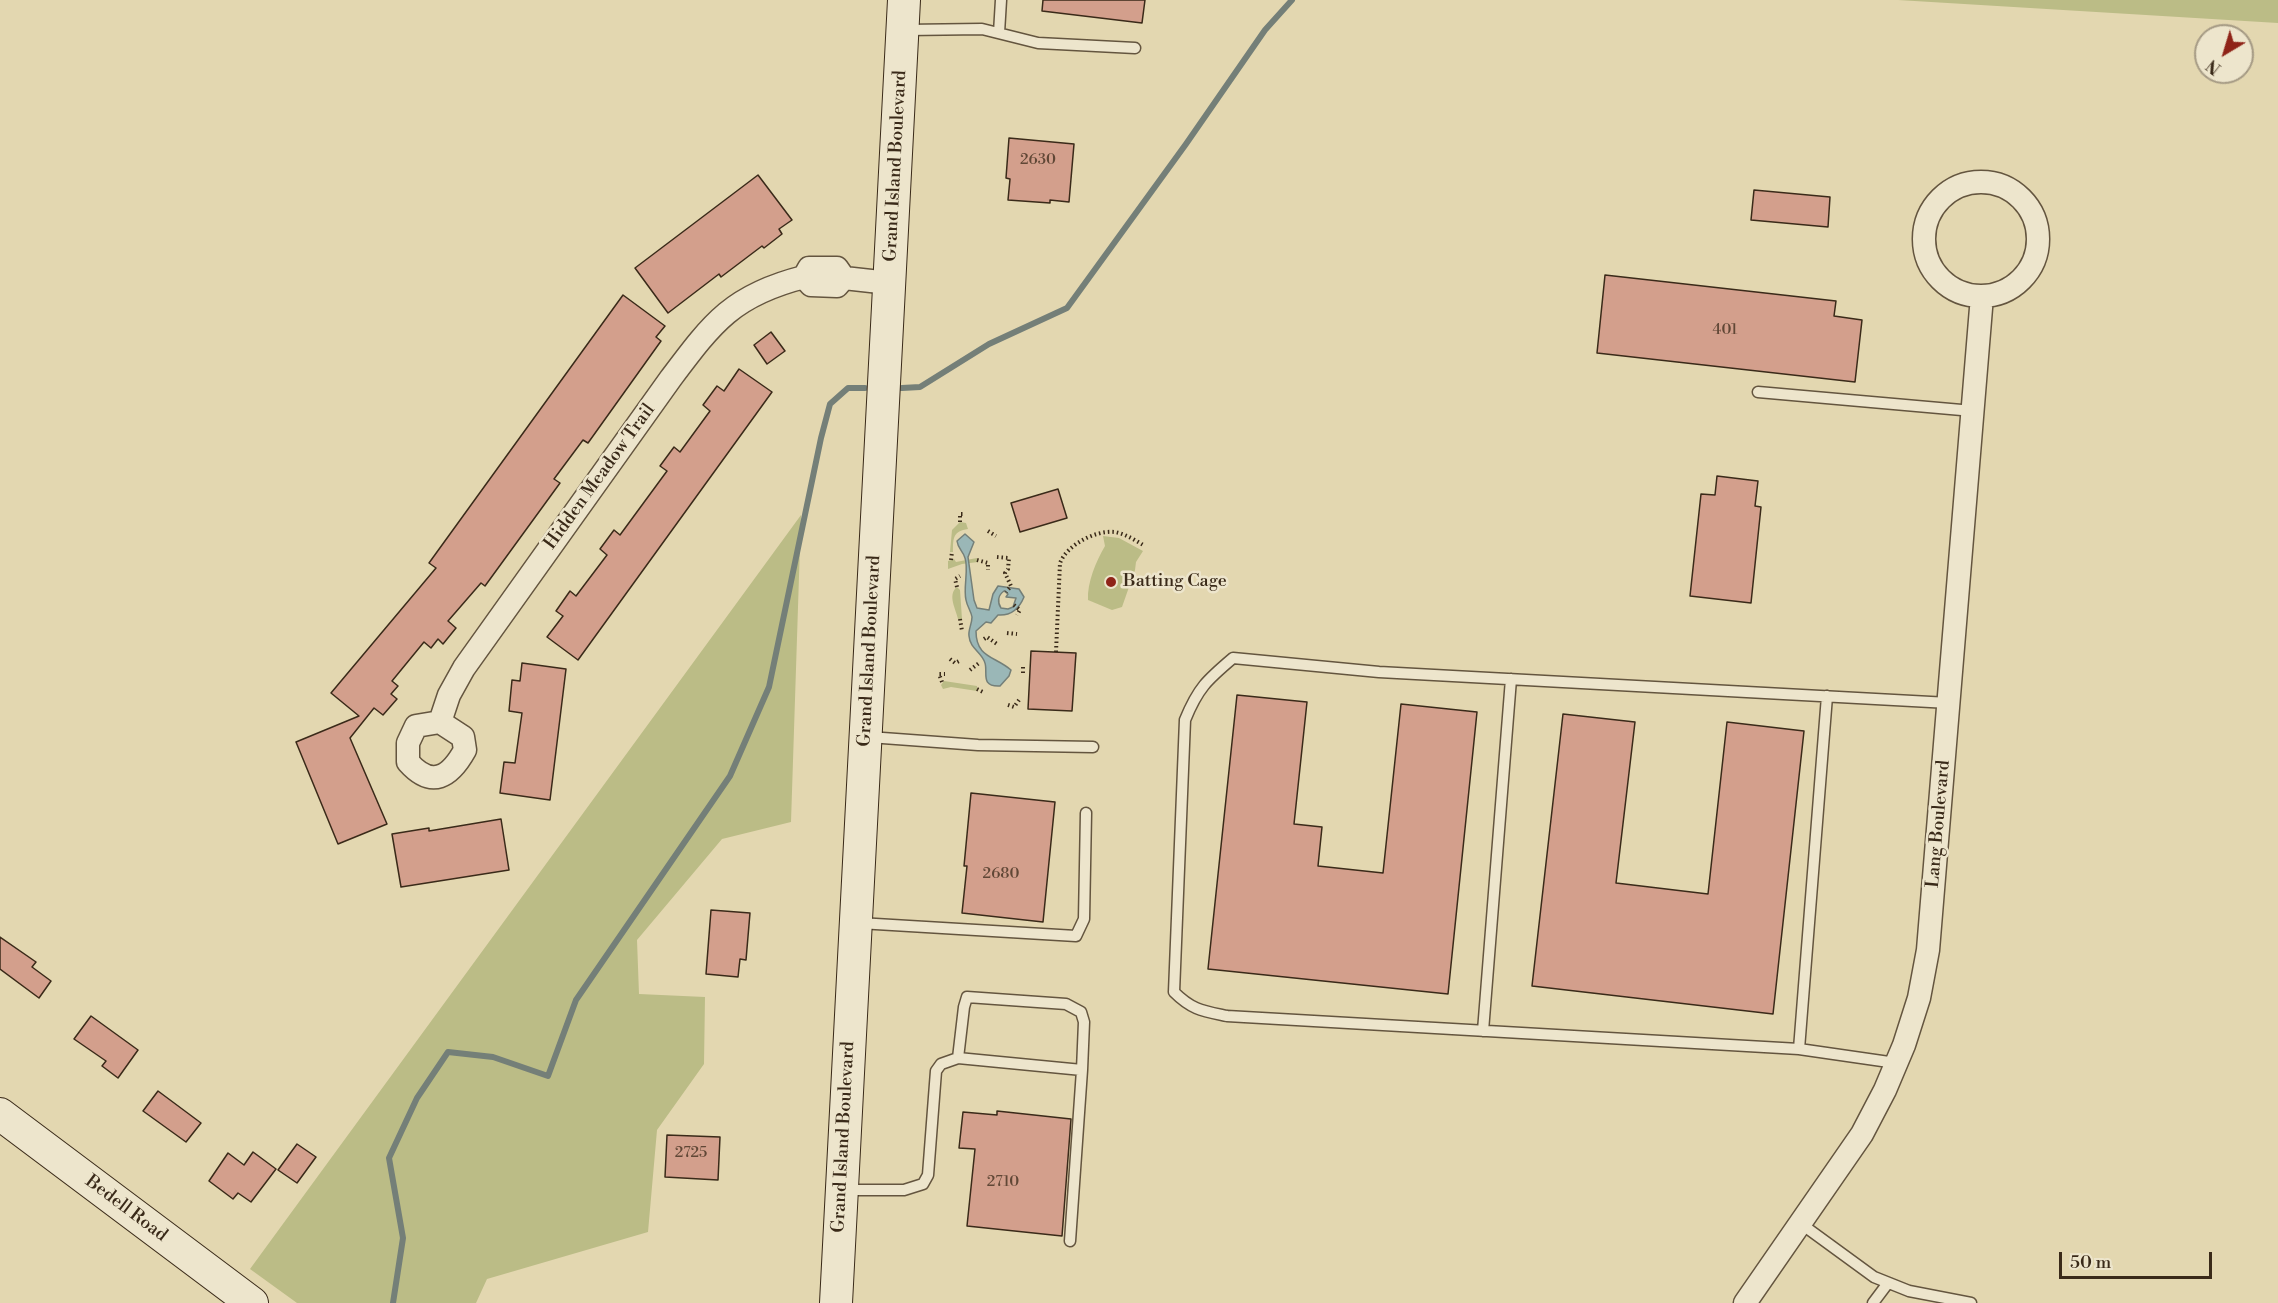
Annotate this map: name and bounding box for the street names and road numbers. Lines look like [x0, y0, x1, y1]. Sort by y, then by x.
street label: Grand Island Boulevard [880, 70, 912, 262]
street label: Hidden Meadow Trail [540, 400, 660, 554]
street label: Grand Island Boulevard [854, 555, 886, 747]
street label: Lang Boulevard [1923, 759, 1955, 889]
street label: Grand Island Boulevard [828, 1041, 860, 1233]
street label: Bedell Road [81, 1171, 171, 1247]

